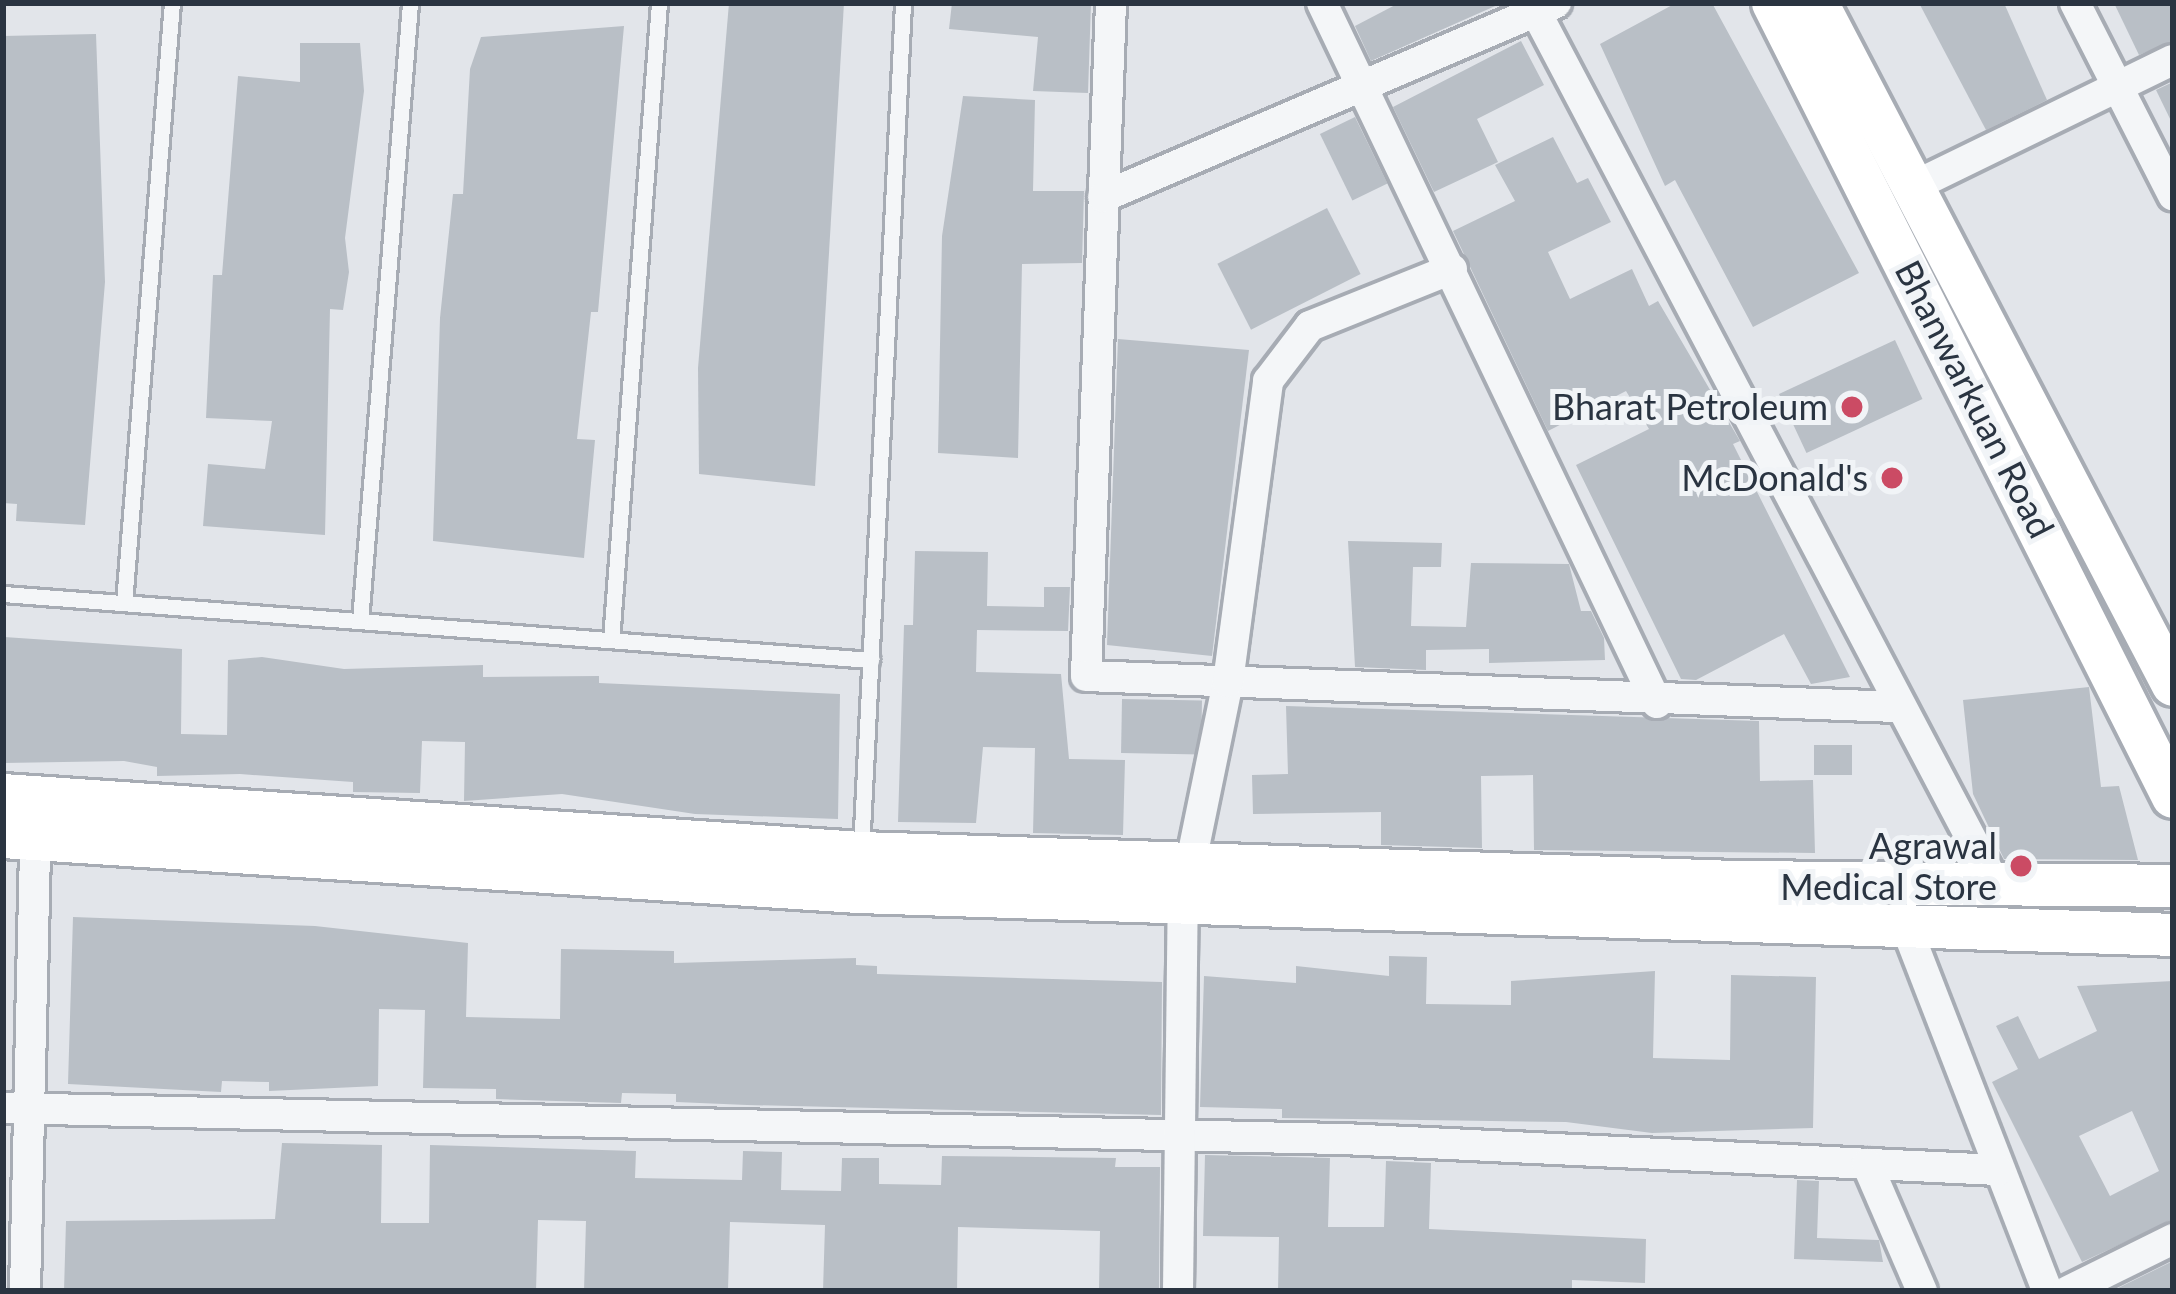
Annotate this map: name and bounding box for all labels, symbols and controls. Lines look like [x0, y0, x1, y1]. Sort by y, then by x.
street label: Bhanwarkuan Road [1886, 253, 2064, 545]
place label: Bharat Petroleum [1552, 385, 1828, 429]
marker: Bharat Petroleum [1839, 394, 1865, 420]
place label: McDonald's [1681, 456, 1868, 500]
marker: McDonald's [1879, 465, 1905, 491]
place label: Agrawal Medical Store [1780, 823, 1997, 908]
marker: Agrawal Medical Store [2008, 853, 2034, 879]

